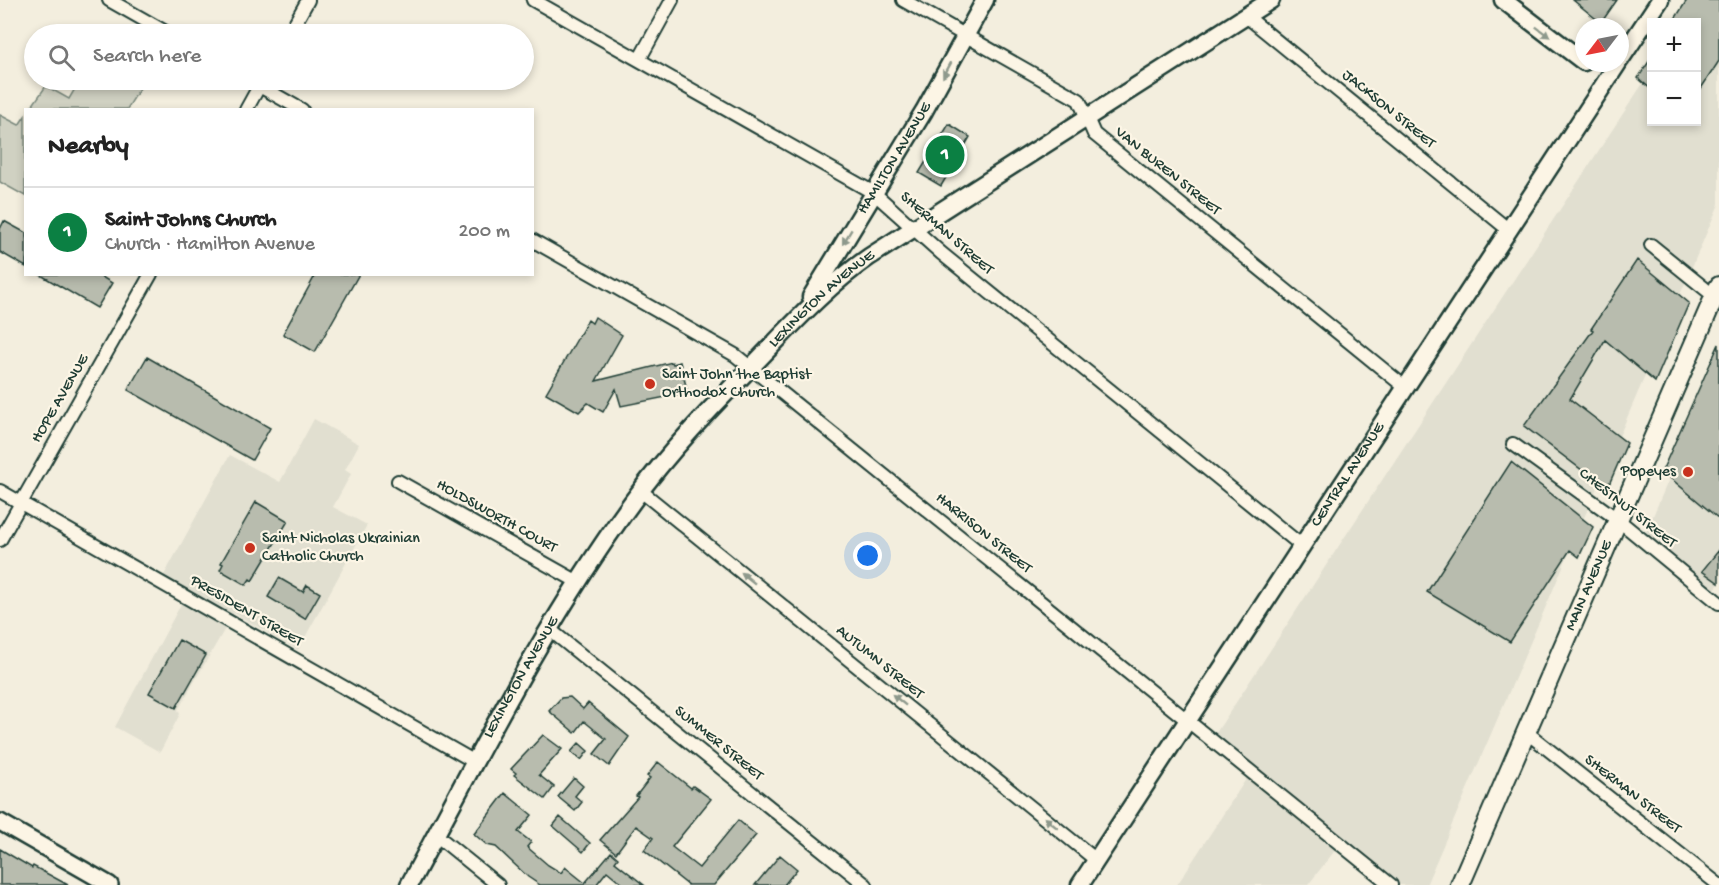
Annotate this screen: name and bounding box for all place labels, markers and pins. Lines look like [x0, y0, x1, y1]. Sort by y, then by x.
pin: 1 [926, 132, 964, 178]
place label: Saint John the Baptist Orthodox Church [662, 366, 812, 403]
marker: Saint John the Baptist Orthodox Church [643, 377, 657, 391]
place label: Popeyes [1620, 463, 1677, 482]
marker: Popeyes [1681, 465, 1695, 479]
place label: Saint Nicholas Ukrainian Catholic Church [262, 530, 420, 567]
marker: Saint Nicholas Ukrainian Catholic Church [243, 541, 257, 555]

